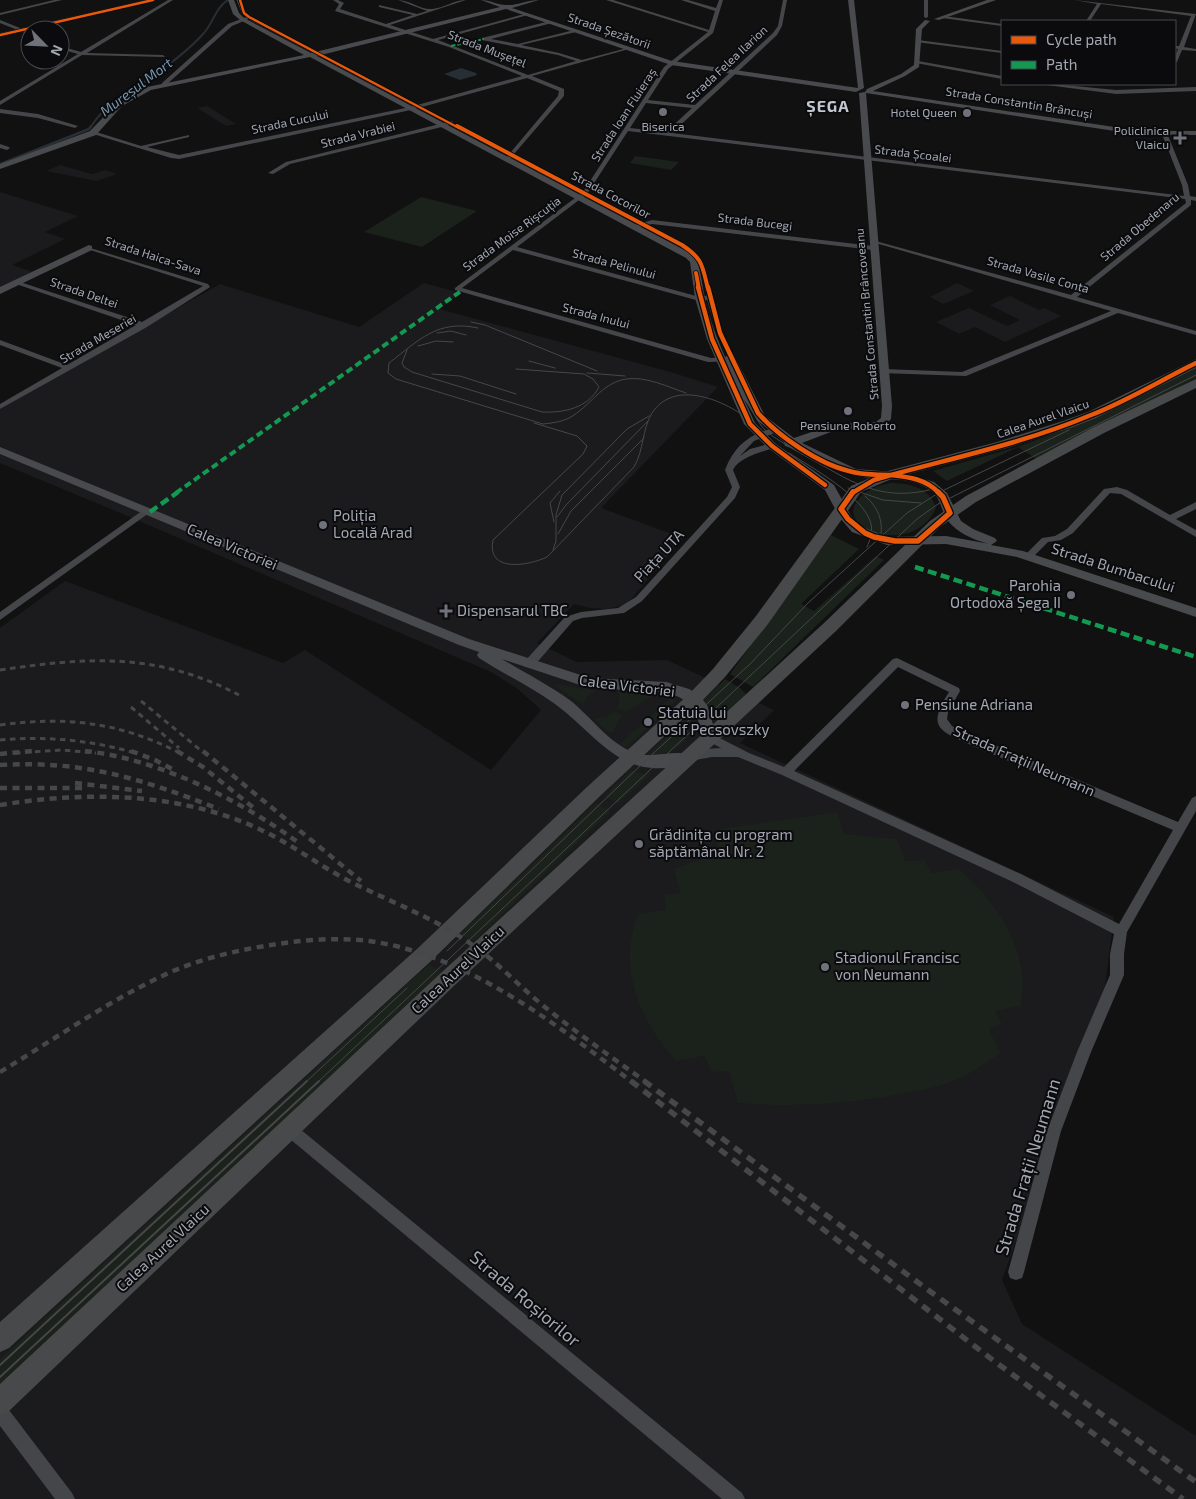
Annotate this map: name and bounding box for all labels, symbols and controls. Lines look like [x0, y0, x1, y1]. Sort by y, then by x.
street label: Strada Șezătorii [565, 9, 653, 53]
north arrow [20, 20, 70, 70]
legend [1001, 20, 1176, 85]
street label: Strada Felea Ilarion [683, 22, 770, 104]
street label: Strada Mușețel [445, 27, 529, 72]
text: Cycle path [1046, 30, 1117, 48]
text: N [48, 42, 67, 59]
water label: Mureșul Mort [96, 53, 176, 120]
text: Path [1046, 55, 1077, 73]
street label: Strada Ioan Fluieraș [588, 65, 660, 165]
street label: Strada Constantin Brâncuși [944, 83, 1094, 123]
district label: ȘEGA [806, 96, 850, 117]
place label: Hotel Queen [890, 105, 957, 120]
street label: Strada Cucului [250, 106, 330, 136]
marker: Biserica [657, 106, 669, 118]
marker: Hotel Queen [961, 107, 973, 119]
street label: Strada Vrabiei [319, 118, 396, 150]
place label: Biserica [641, 119, 685, 133]
place label: Policlinica Vlaicu [1114, 123, 1169, 151]
marker: Policlinica Vlaicu [1173, 131, 1187, 145]
street label: Strada Școalei [873, 141, 953, 167]
street label: Strada Cocorilor [569, 167, 654, 221]
street label: Strada Obedenaru [1097, 189, 1182, 263]
street label: Strada Moise Rișcuția [460, 193, 564, 275]
street label: Strada Bucegi [717, 209, 793, 233]
street label: Strada Constantin Brâncoveanu [852, 228, 880, 401]
street label: Strada Haica-Sava [103, 233, 203, 277]
street label: Strada Pelinului [571, 245, 658, 281]
street label: Strada Vasile Conta [986, 253, 1091, 295]
street label: Strada Deltei [49, 274, 120, 310]
street label: Strada Inului [561, 299, 631, 331]
street label: Strada Meseriei [57, 311, 138, 366]
street label: Calea Aurel Vlaicu [995, 396, 1091, 440]
marker: Pensiune Roberto [842, 405, 854, 417]
place label: Pensiune Roberto [800, 418, 896, 432]
place label: Poliția Locală Arad [333, 506, 413, 541]
street label: Calea Victoriei [184, 519, 280, 573]
marker: Poliția Locală Arad [317, 519, 329, 531]
street label: Piața UTA [629, 525, 689, 587]
street label: Strada Bumbacului [1049, 539, 1177, 596]
place label: Parohia Ortodoxă Șega II [950, 576, 1061, 613]
marker: Parohia Ortodoxă Șega II [1065, 589, 1077, 601]
place label: Dispensarul TBC [457, 601, 568, 619]
marker: Dispensarul TBC [439, 604, 453, 618]
street label: Calea Victoriei [578, 670, 676, 700]
place label: Pensiune Adriana [915, 695, 1033, 713]
marker: Pensiune Adriana [899, 699, 911, 711]
place label: Statuia lui Iosif Pecsovszky [658, 703, 770, 738]
marker: Statuia lui Iosif Pecsovszky [642, 716, 654, 728]
street label: Strada Frații Neumann [950, 721, 1098, 801]
place label: Grădinița cu program săptămânal Nr. 2 [649, 825, 793, 860]
marker: Grădinița cu program săptămânal Nr. 2 [633, 838, 645, 850]
street label: Calea Aurel Vlaicu [407, 922, 508, 1017]
place label: Stadionul Francisc von Neumann [835, 948, 960, 983]
marker: Stadionul Francisc von Neumann [819, 961, 831, 973]
street label: Strada Frații Neumann [990, 1076, 1065, 1258]
street label: Calea Aurel Vlaicu [112, 1200, 213, 1295]
street label: Strada Roșiorilor [465, 1246, 585, 1352]

